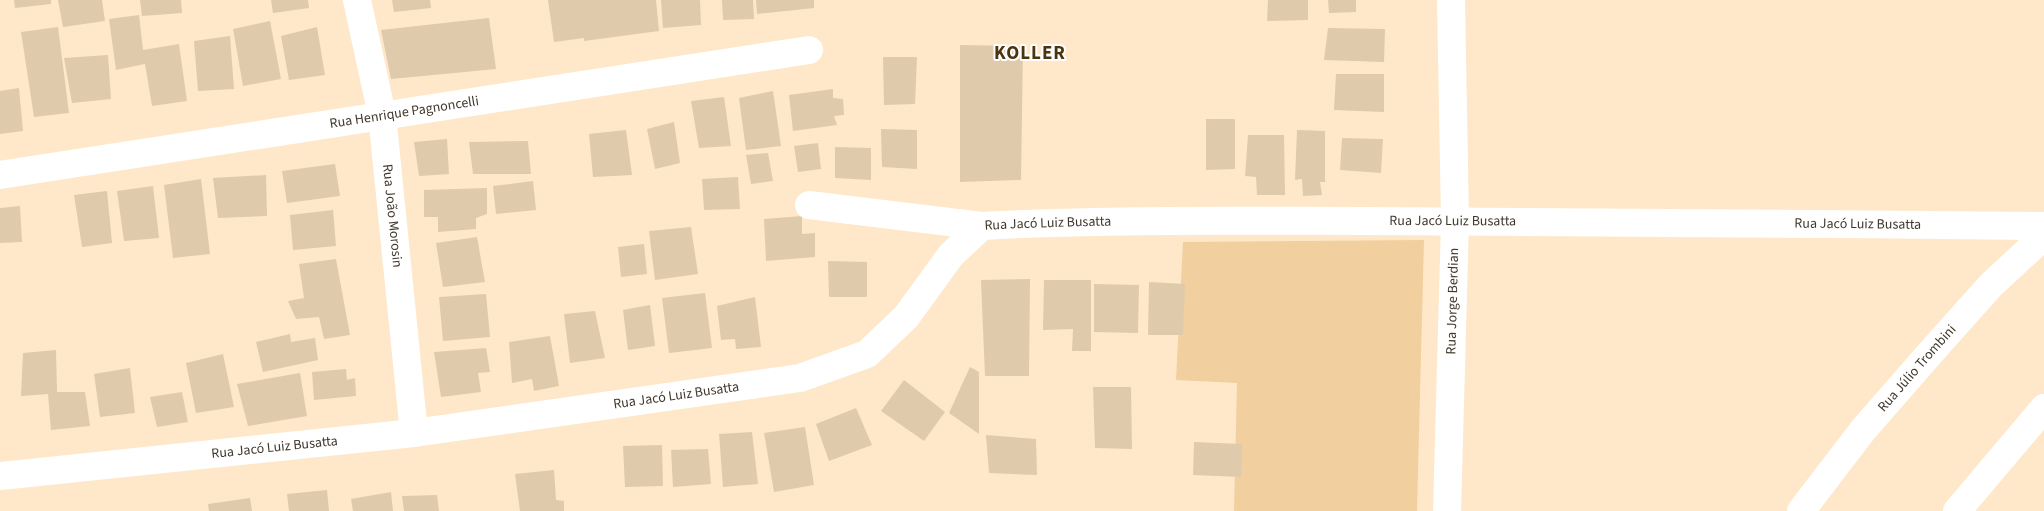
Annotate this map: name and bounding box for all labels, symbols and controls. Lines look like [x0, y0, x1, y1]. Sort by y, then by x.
district label: KOLLER [994, 40, 1066, 67]
street label: Rua Henrique Pagnoncelli [328, 91, 480, 134]
street label: Rua João Morosin [377, 163, 407, 269]
street label: Rua Jacó Luiz Busatta [1389, 211, 1516, 231]
street label: Rua Jacó Luiz Busatta [984, 212, 1111, 236]
street label: Rua Jacó Luiz Busatta [1794, 214, 1921, 235]
street label: Rua Jorge Berdian [1441, 247, 1464, 355]
street label: Rua Júlio Trombini [1873, 320, 1961, 416]
street label: Rua Jacó Luiz Busatta [612, 377, 740, 414]
street label: Rua Jacó Luiz Busatta [210, 431, 339, 464]

